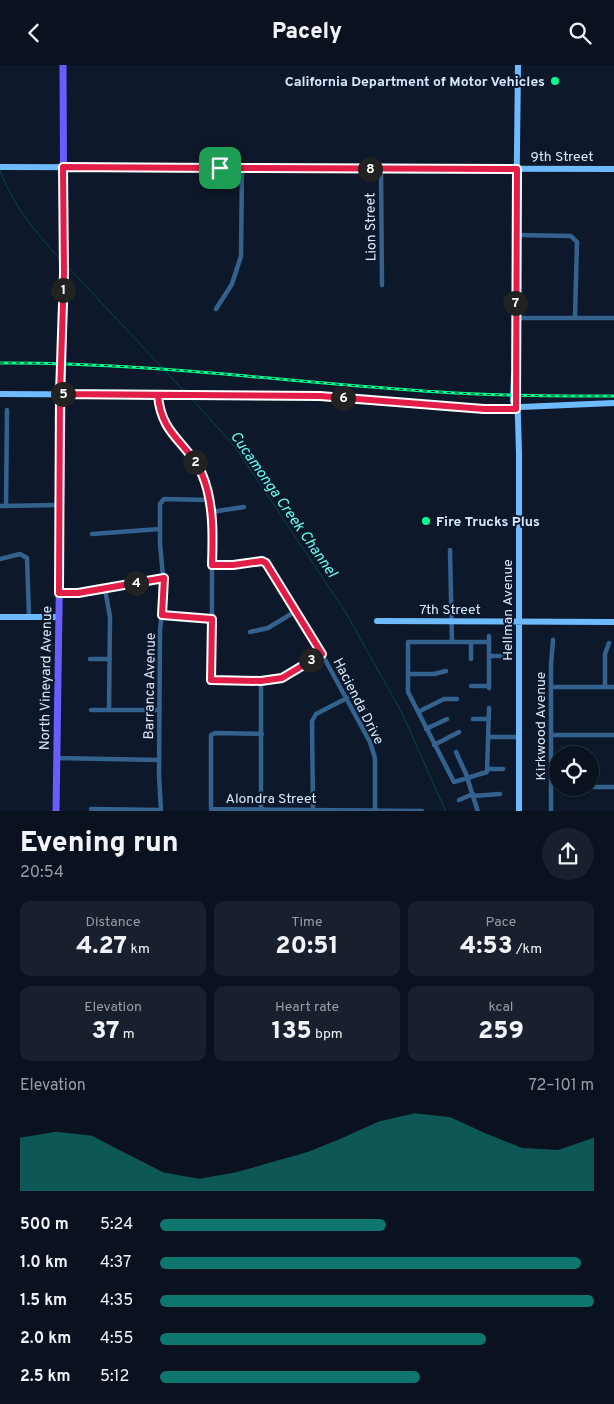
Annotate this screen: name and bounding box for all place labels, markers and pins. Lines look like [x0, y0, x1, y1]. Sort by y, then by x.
place label: California Department of Motor Vehicles [285, 74, 545, 91]
marker: California Department of Motor Vehicles [549, 75, 561, 87]
pin [199, 147, 241, 189]
pin: 8 [358, 157, 382, 181]
pin: 1 [50, 277, 76, 303]
pin: 7 [502, 291, 528, 315]
pin: 5 [50, 381, 76, 407]
pin: 6 [330, 385, 356, 411]
pin: 2 [182, 449, 208, 475]
place label: Fire Trucks Plus [436, 514, 540, 531]
marker: Fire Trucks Plus [420, 515, 432, 527]
pin: 4 [124, 571, 148, 595]
pin: 3 [298, 647, 324, 673]

